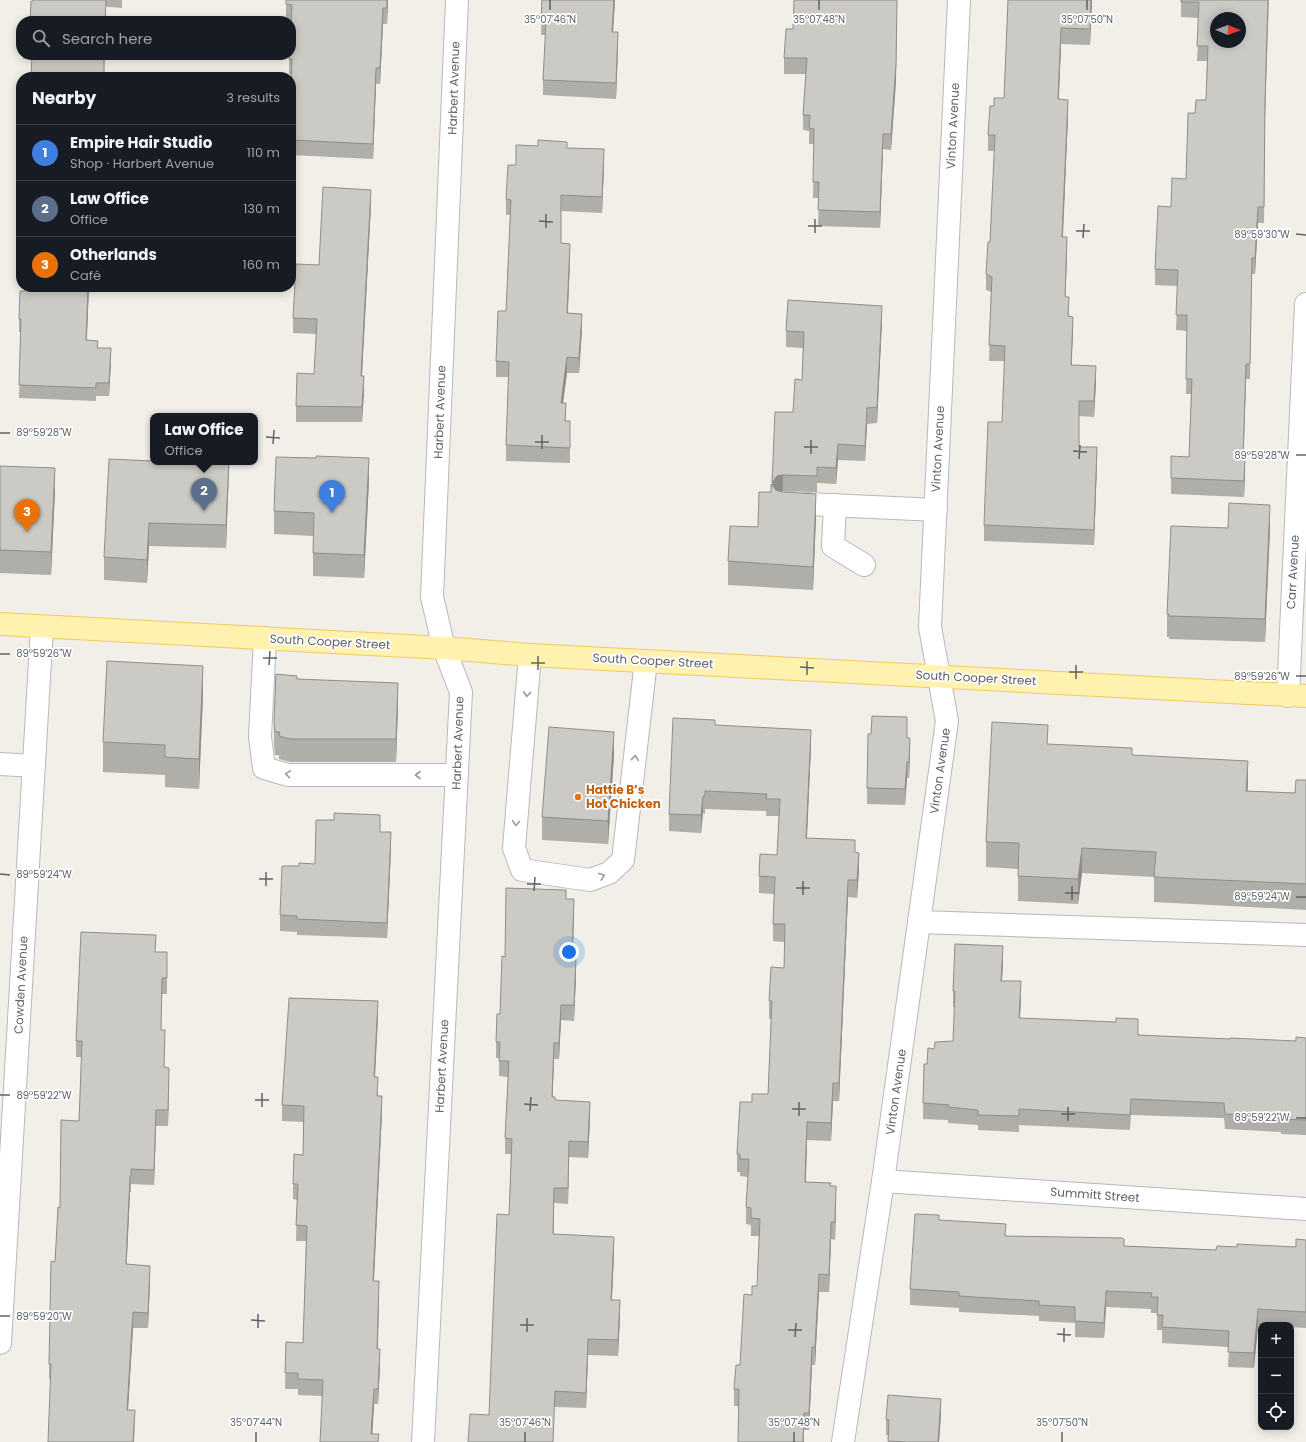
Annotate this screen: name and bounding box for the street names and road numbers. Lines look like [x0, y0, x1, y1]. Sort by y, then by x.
street label: Harbert Avenue [443, 41, 464, 135]
street label: Vinton Avenue [942, 82, 963, 170]
street label: Harbert Avenue [429, 365, 450, 459]
street label: Vinton Avenue [927, 405, 948, 493]
street label: Carr Avenue [1282, 534, 1303, 610]
street label: South Cooper Street [269, 630, 391, 653]
street label: South Cooper Street [592, 649, 714, 672]
street label: South Cooper Street [915, 666, 1037, 689]
street label: Harbert Avenue [447, 696, 468, 790]
street label: Vinton Avenue [925, 727, 954, 815]
street label: Cowden Avenue [9, 935, 32, 1034]
street label: Harbert Avenue [431, 1019, 452, 1113]
street label: Vinton Avenue [881, 1048, 910, 1136]
street label: Summitt Street [1050, 1183, 1140, 1206]

